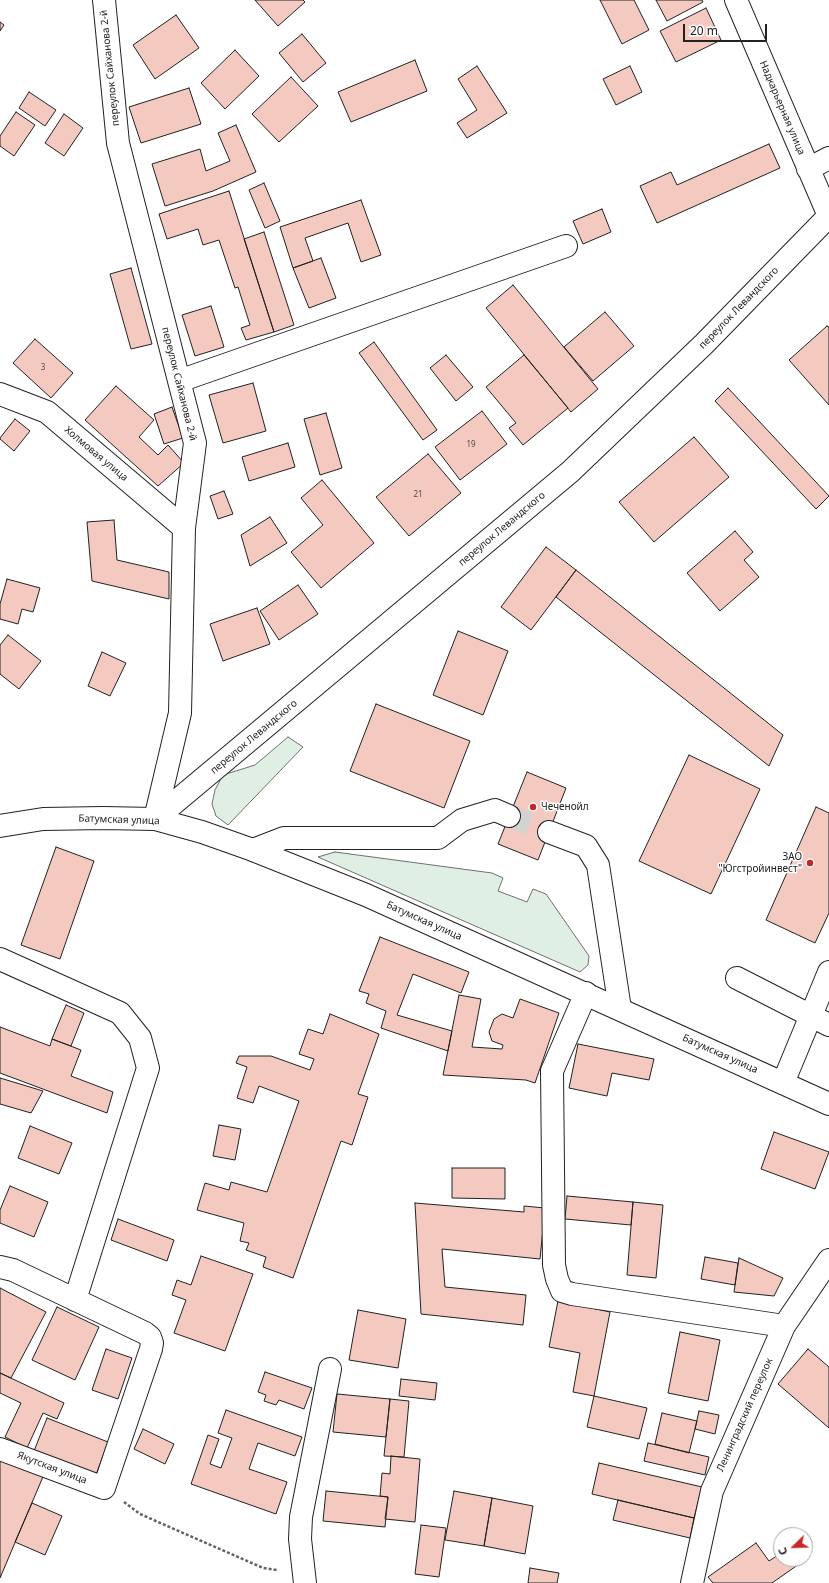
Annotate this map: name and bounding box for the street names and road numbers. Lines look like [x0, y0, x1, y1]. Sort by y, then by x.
street label: переулок Сайханова 2-й [98, 9, 122, 127]
street label: Надкарьерная улица [757, 59, 807, 157]
street label: переулок Левандского [697, 265, 781, 351]
street label: переулок Сайханова 2-й [159, 326, 199, 442]
street label: Холмовая улица [62, 424, 130, 484]
street label: переулок Левандского [456, 489, 548, 569]
street label: переулок Левандского [208, 697, 300, 777]
street label: Батумская улица [78, 813, 160, 827]
street label: Батумская улица [384, 899, 464, 943]
street label: Батумская улица [680, 1032, 760, 1076]
street label: Ленинградский переулок [715, 1356, 775, 1474]
street label: Якутская улица [15, 1449, 89, 1487]

